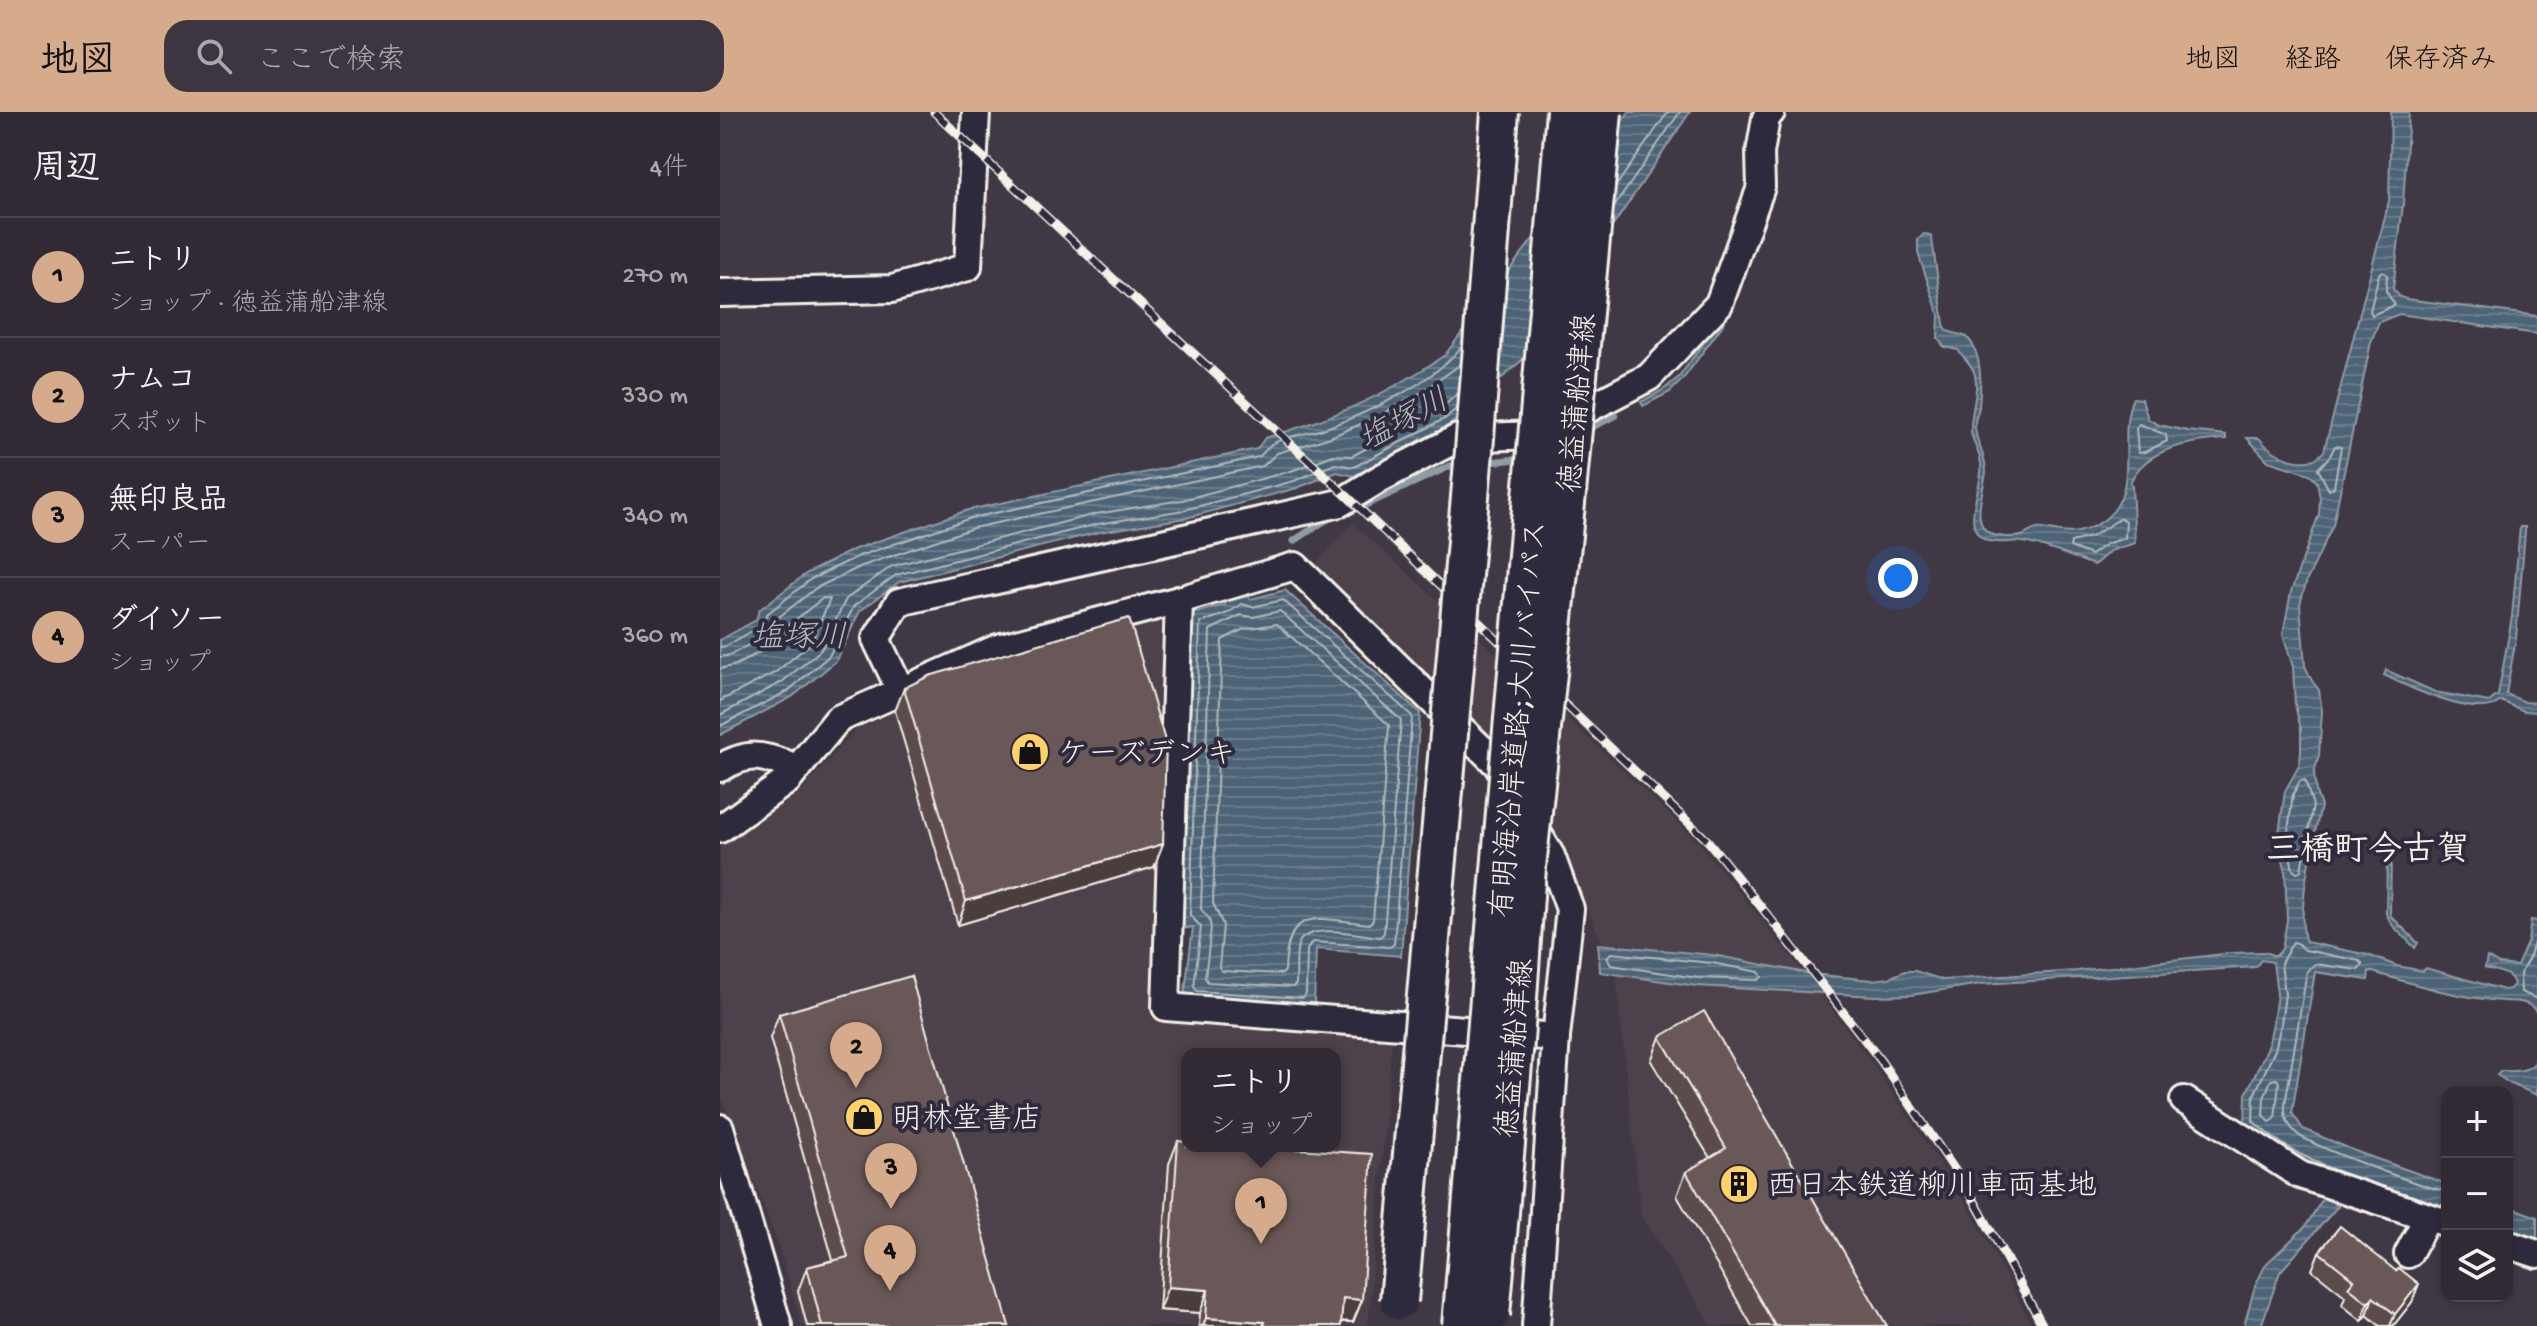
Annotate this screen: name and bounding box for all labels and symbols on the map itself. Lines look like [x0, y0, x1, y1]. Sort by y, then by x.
street label: 徳益蒲船津線 [1553, 312, 1606, 495]
water label: 塩塚川 [1354, 382, 1457, 462]
street label: 有明海沿岸道路;大川バイパス [1485, 519, 1556, 920]
your location [1878, 558, 1918, 598]
water label: 塩塚川 [751, 620, 847, 659]
shop icon: ケーズデンキ [1009, 731, 1051, 773]
place label: ケーズデンキ [1058, 739, 1236, 774]
district label: 三橋町今古賀 [2266, 831, 2470, 873]
street label: 徳益蒲船津線 [1490, 957, 1543, 1140]
pin: 2 [830, 1022, 882, 1088]
shop icon: 明林堂書店 [843, 1096, 885, 1138]
place label: 明林堂書店 [892, 1102, 1042, 1139]
pin: 3 [865, 1143, 917, 1209]
building icon: 西日本鉄道柳川車両基地 [1718, 1163, 1760, 1205]
place label: 西日本鉄道柳川車両基地 [1767, 1169, 2097, 1206]
pin: 1 [1235, 1178, 1287, 1244]
pin: 4 [864, 1225, 916, 1291]

